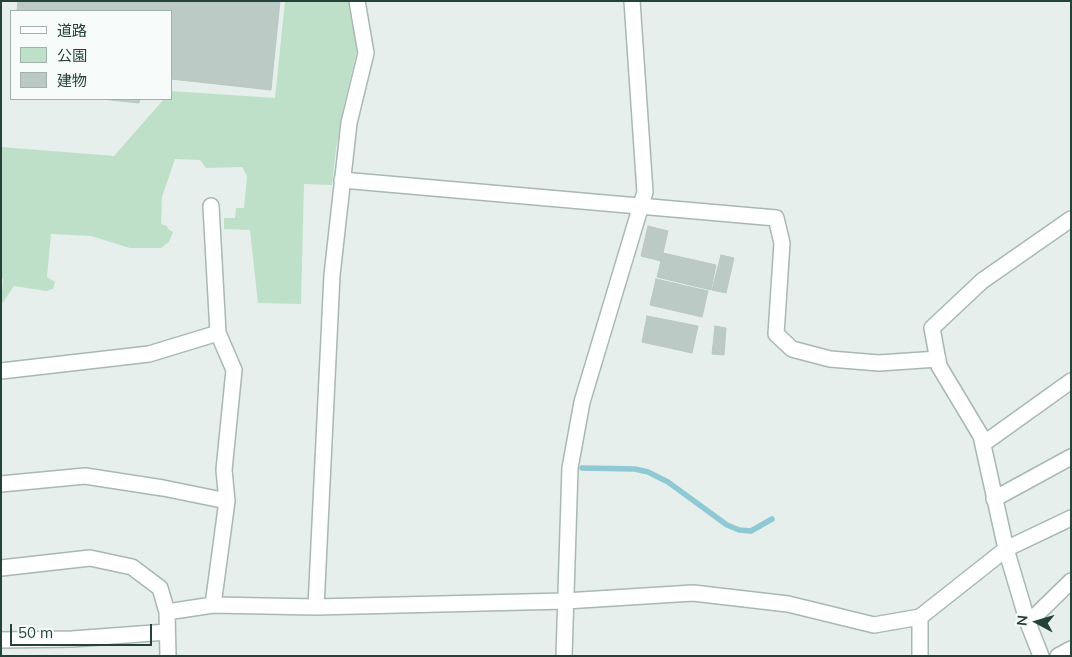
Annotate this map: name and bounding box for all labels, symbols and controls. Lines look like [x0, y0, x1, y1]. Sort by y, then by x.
legend [10, 10, 172, 100]
text: 道路 [57, 21, 87, 40]
text: 公園 [57, 46, 87, 65]
text: 建物 [57, 71, 87, 90]
north arrow [1012, 597, 1062, 647]
scale bar [12, 614, 155, 646]
text: N [1013, 614, 1032, 627]
text: 50 m [18, 623, 53, 642]

